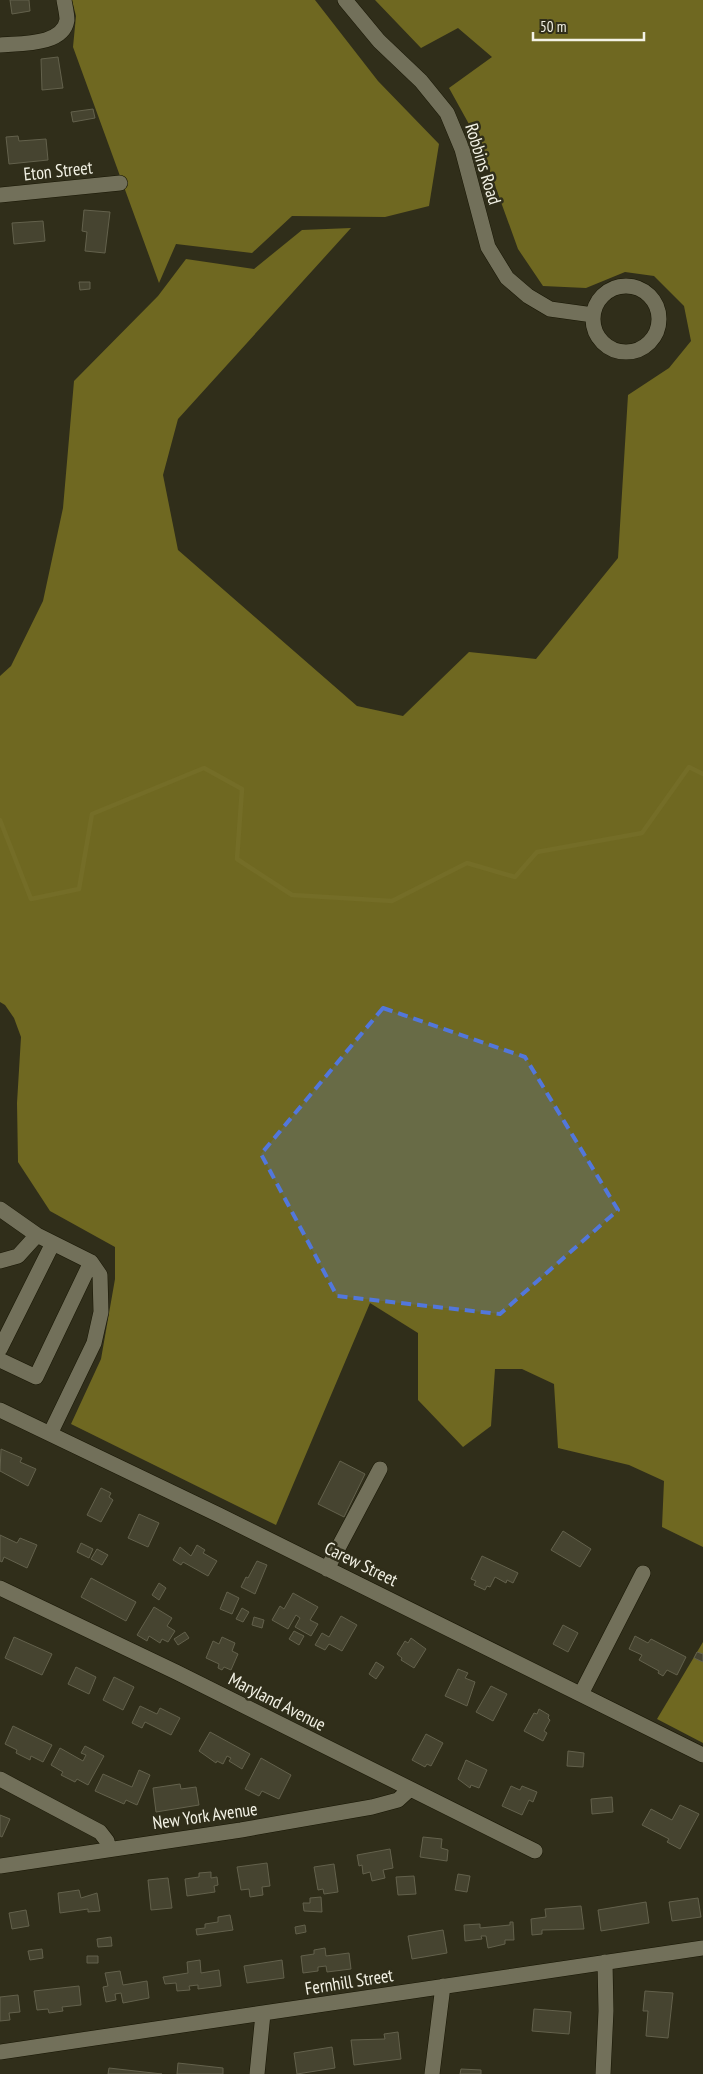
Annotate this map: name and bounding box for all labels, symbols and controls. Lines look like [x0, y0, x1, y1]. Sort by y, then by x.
scale bar [533, 10, 644, 42]
text: 50 m [540, 17, 566, 36]
street label: Robbins Road [460, 120, 507, 207]
street label: Eton Street [22, 155, 94, 186]
street label: Carew Street [321, 1536, 402, 1591]
street label: Maryland Avenue [225, 1667, 330, 1736]
street label: New York Avenue [151, 1797, 259, 1834]
street label: Fernhill Street [303, 1963, 395, 2000]

